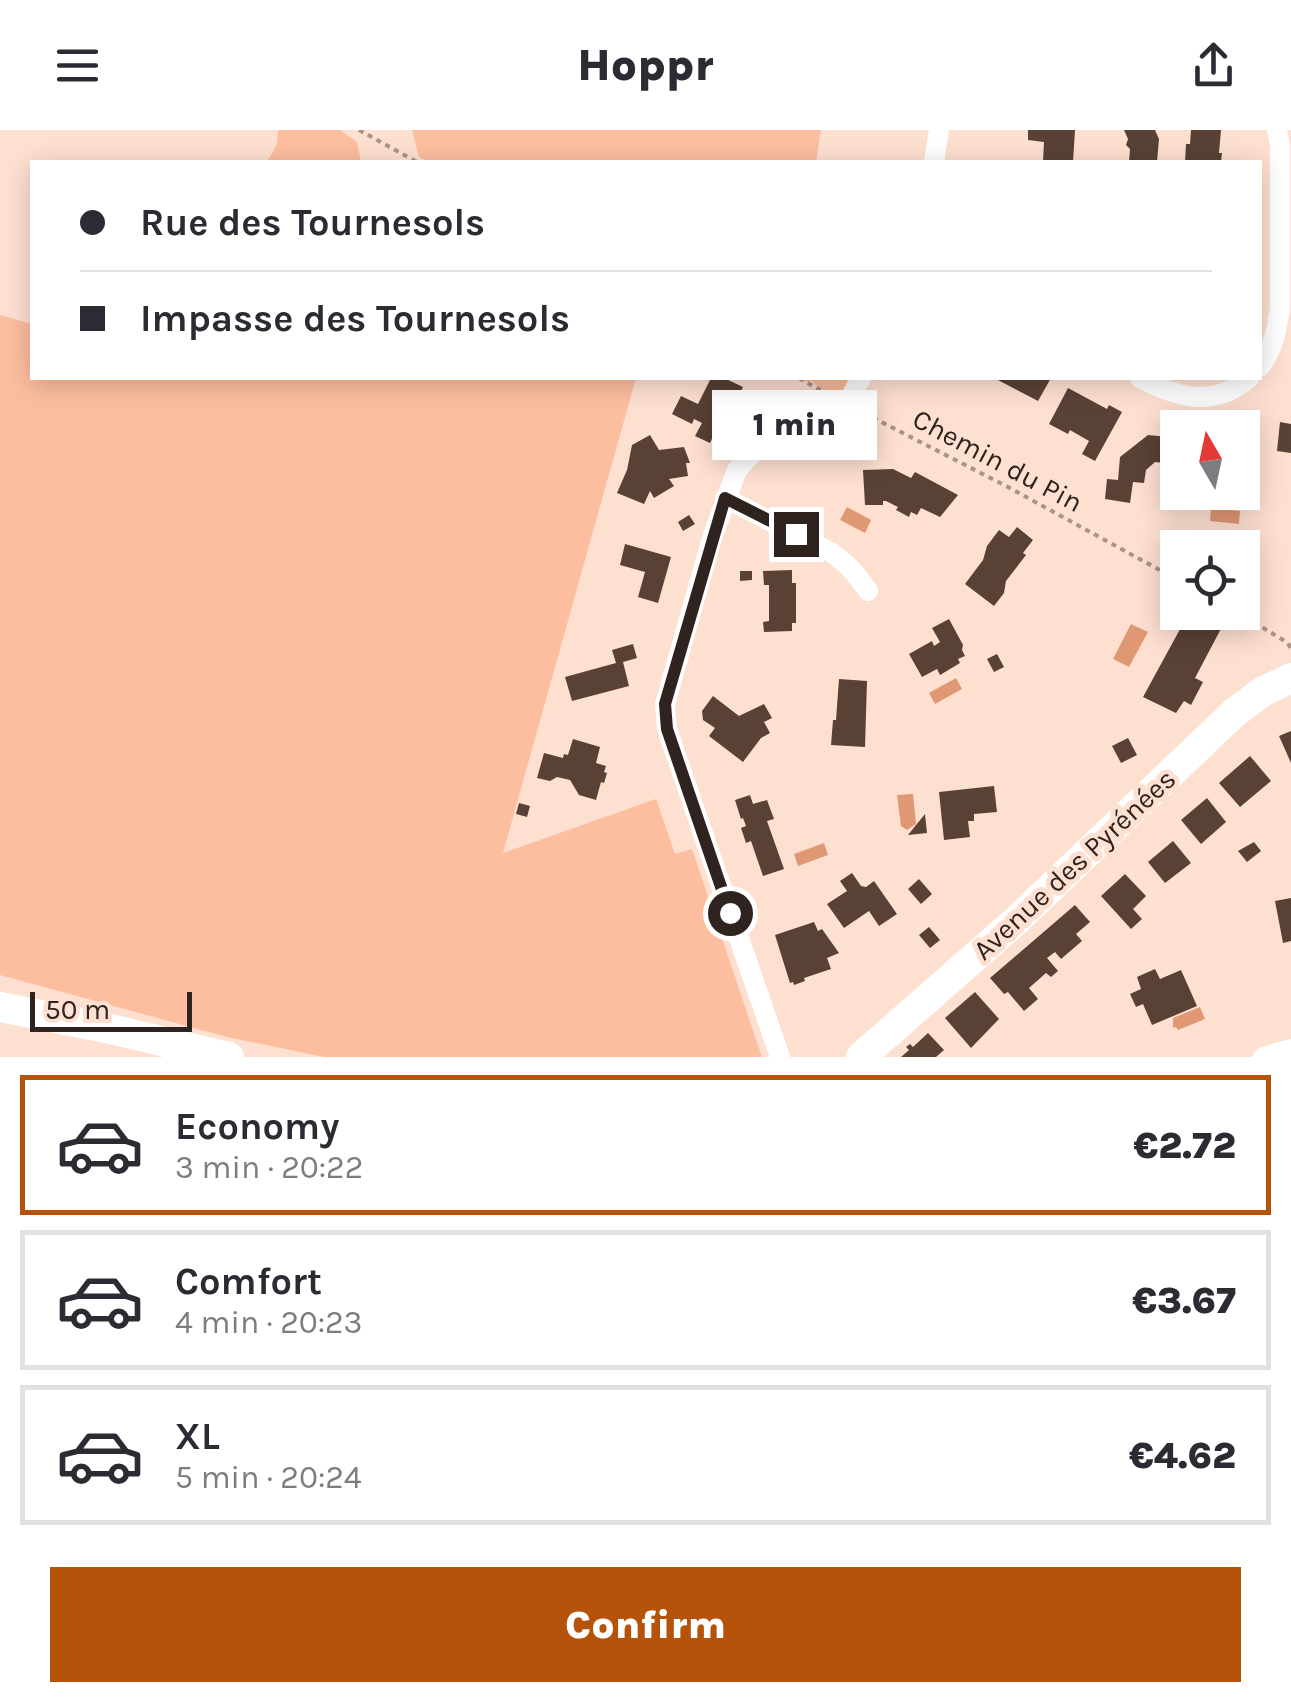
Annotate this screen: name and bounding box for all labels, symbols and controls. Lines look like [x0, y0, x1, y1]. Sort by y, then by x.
icon: menu [50, 38, 105, 93]
icon: share [1186, 38, 1241, 93]
text: Hoppr [577, 39, 714, 91]
text: Rue des Tournesols [140, 200, 485, 245]
text: Impasse des Tournesols [140, 296, 570, 341]
callout: 1 min [714, 389, 878, 459]
street label: Chemin du Pin [907, 402, 1088, 519]
text: 1 min [753, 406, 836, 443]
north arrow [1160, 410, 1260, 510]
map controls [1160, 410, 1260, 630]
route end [774, 512, 819, 557]
button: locate [1160, 530, 1260, 630]
street label: Avenue des Pyrénées [966, 762, 1182, 967]
route start [708, 891, 753, 936]
scale bar [30, 987, 192, 1031]
text: 50 m [45, 993, 110, 1026]
icon: car [55, 1100, 145, 1190]
text: Economy [175, 1104, 339, 1149]
text: €2.72 [1133, 1123, 1236, 1168]
text: 3 min · 20:22 [175, 1149, 363, 1186]
icon: car [55, 1255, 145, 1345]
text: Comfort [175, 1259, 322, 1304]
text: €3.67 [1132, 1278, 1236, 1323]
text: 4 min · 20:23 [175, 1304, 363, 1341]
icon: car [55, 1410, 145, 1500]
text: XL [175, 1414, 220, 1459]
text: €4.62 [1129, 1433, 1236, 1478]
text: 5 min · 20:24 [175, 1459, 362, 1496]
button: Confirm [50, 1567, 1241, 1682]

